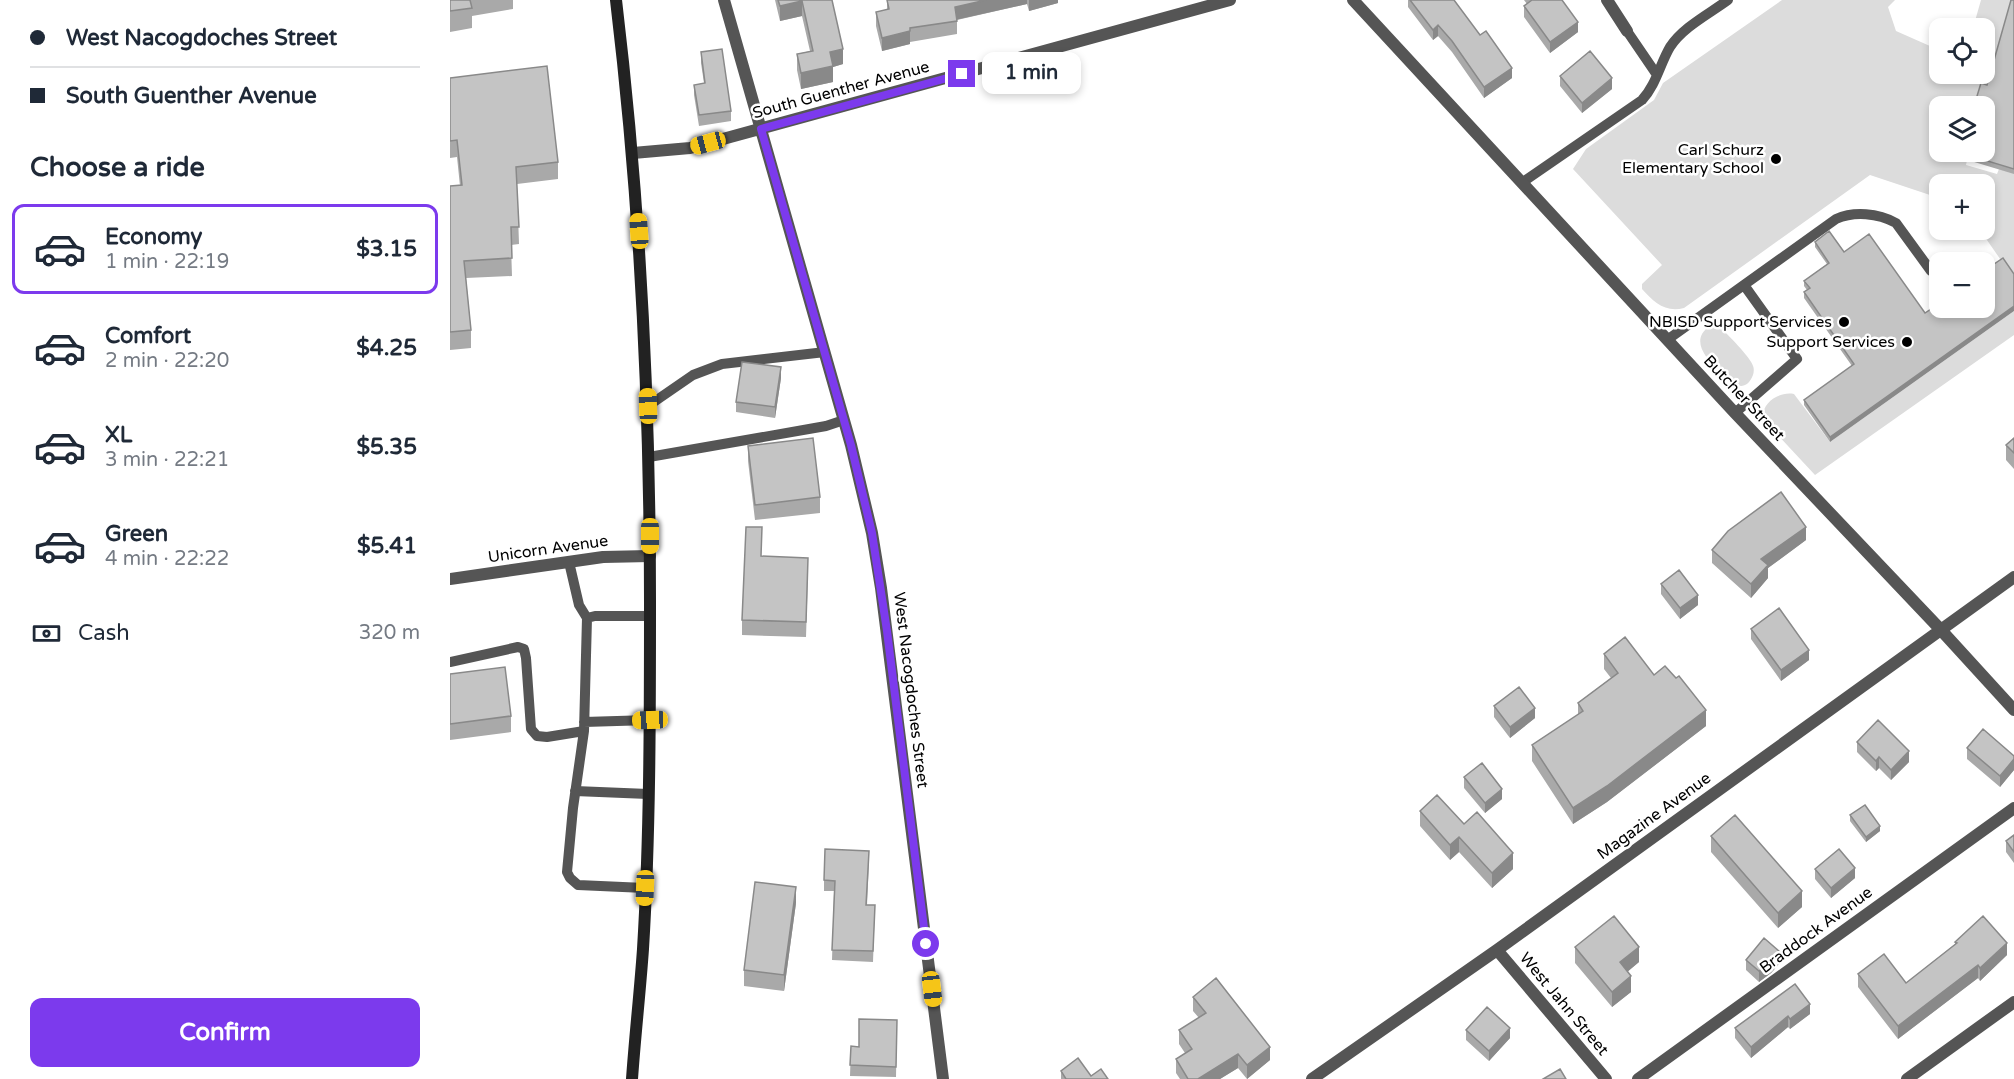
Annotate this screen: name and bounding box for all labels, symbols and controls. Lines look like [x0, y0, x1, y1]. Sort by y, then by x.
map controls [1929, 18, 1995, 318]
button: locate [1929, 18, 1995, 84]
text: West Nacogdoches Street [66, 25, 337, 51]
callout: 1 min [983, 53, 1082, 95]
street label: South Guenther Avenue [750, 57, 932, 123]
route end [948, 60, 975, 87]
text: 1 min [1005, 61, 1058, 85]
text: South Guenther Avenue [66, 83, 317, 109]
button: layers [1929, 96, 1995, 162]
car [688, 130, 728, 156]
place label: Carl Schurz Elementary School [1622, 140, 1764, 178]
text: Choose a ride [30, 151, 205, 184]
marker: Carl Schurz Elementary School [1769, 152, 1783, 166]
button: + [1929, 174, 1995, 240]
car [629, 212, 649, 250]
icon: car [33, 222, 87, 276]
text: Economy [105, 224, 202, 250]
text: $3.15 [356, 236, 417, 262]
text: 1 min · 22:19 [105, 250, 229, 274]
button: − [1929, 252, 1995, 318]
place label: NBISD Support Services [1649, 312, 1832, 332]
marker: NBISD Support Services [1837, 315, 1851, 329]
icon: car [33, 321, 87, 375]
text: Comfort [105, 323, 191, 349]
place label: Support Services [1767, 332, 1895, 352]
text: $4.25 [356, 335, 417, 361]
marker: Support Services [1900, 335, 1914, 349]
text: 2 min · 22:20 [105, 349, 229, 373]
street label: Butcher Street [1699, 351, 1789, 445]
car [638, 388, 658, 424]
icon: car [33, 420, 87, 474]
text: XL [105, 422, 132, 448]
text: $5.35 [356, 434, 417, 460]
text: 3 min · 22:21 [105, 448, 229, 472]
car [641, 518, 659, 554]
icon: car [33, 519, 87, 573]
text: Green [105, 521, 168, 547]
street label: Unicorn Avenue [487, 531, 609, 567]
text: $5.41 [357, 533, 417, 559]
text: 4 min · 22:22 [105, 547, 229, 571]
street label: West Nacogdoches Street [889, 591, 933, 789]
icon: cash [30, 617, 63, 650]
text: Cash [78, 620, 130, 646]
text: 320 m [359, 621, 420, 645]
car [632, 710, 668, 730]
street label: Magazine Avenue [1593, 768, 1715, 864]
car [635, 870, 655, 906]
street label: Braddock Avenue [1756, 882, 1876, 978]
route start [912, 930, 939, 957]
street label: West Jahn Street [1515, 948, 1613, 1060]
car [921, 970, 943, 1008]
button: Confirm [30, 998, 420, 1067]

